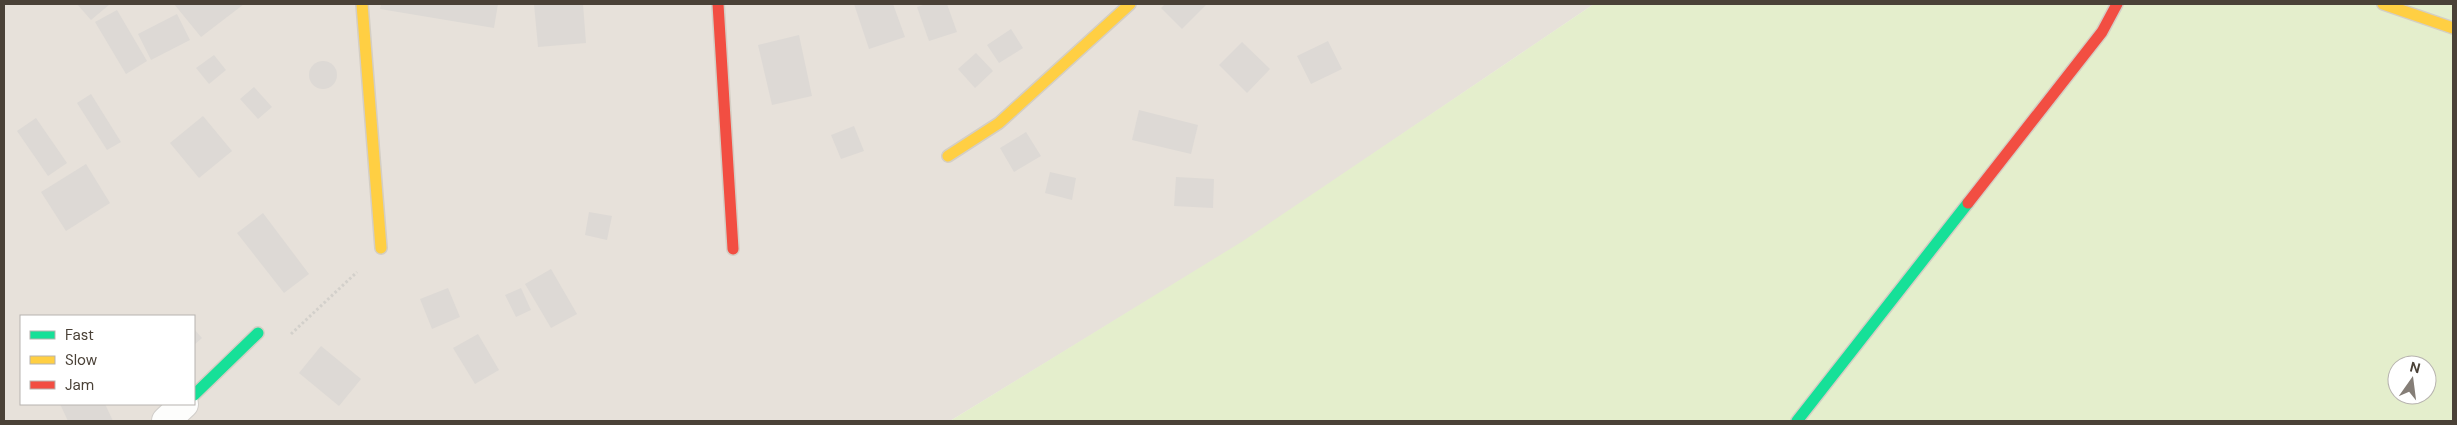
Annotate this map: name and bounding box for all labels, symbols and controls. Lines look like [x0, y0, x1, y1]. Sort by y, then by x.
legend [20, 315, 195, 405]
text: Fast [65, 325, 94, 345]
text: Slow [65, 350, 98, 370]
north arrow [2387, 355, 2437, 405]
text: N [2408, 357, 2422, 377]
text: Jam [65, 375, 94, 395]

